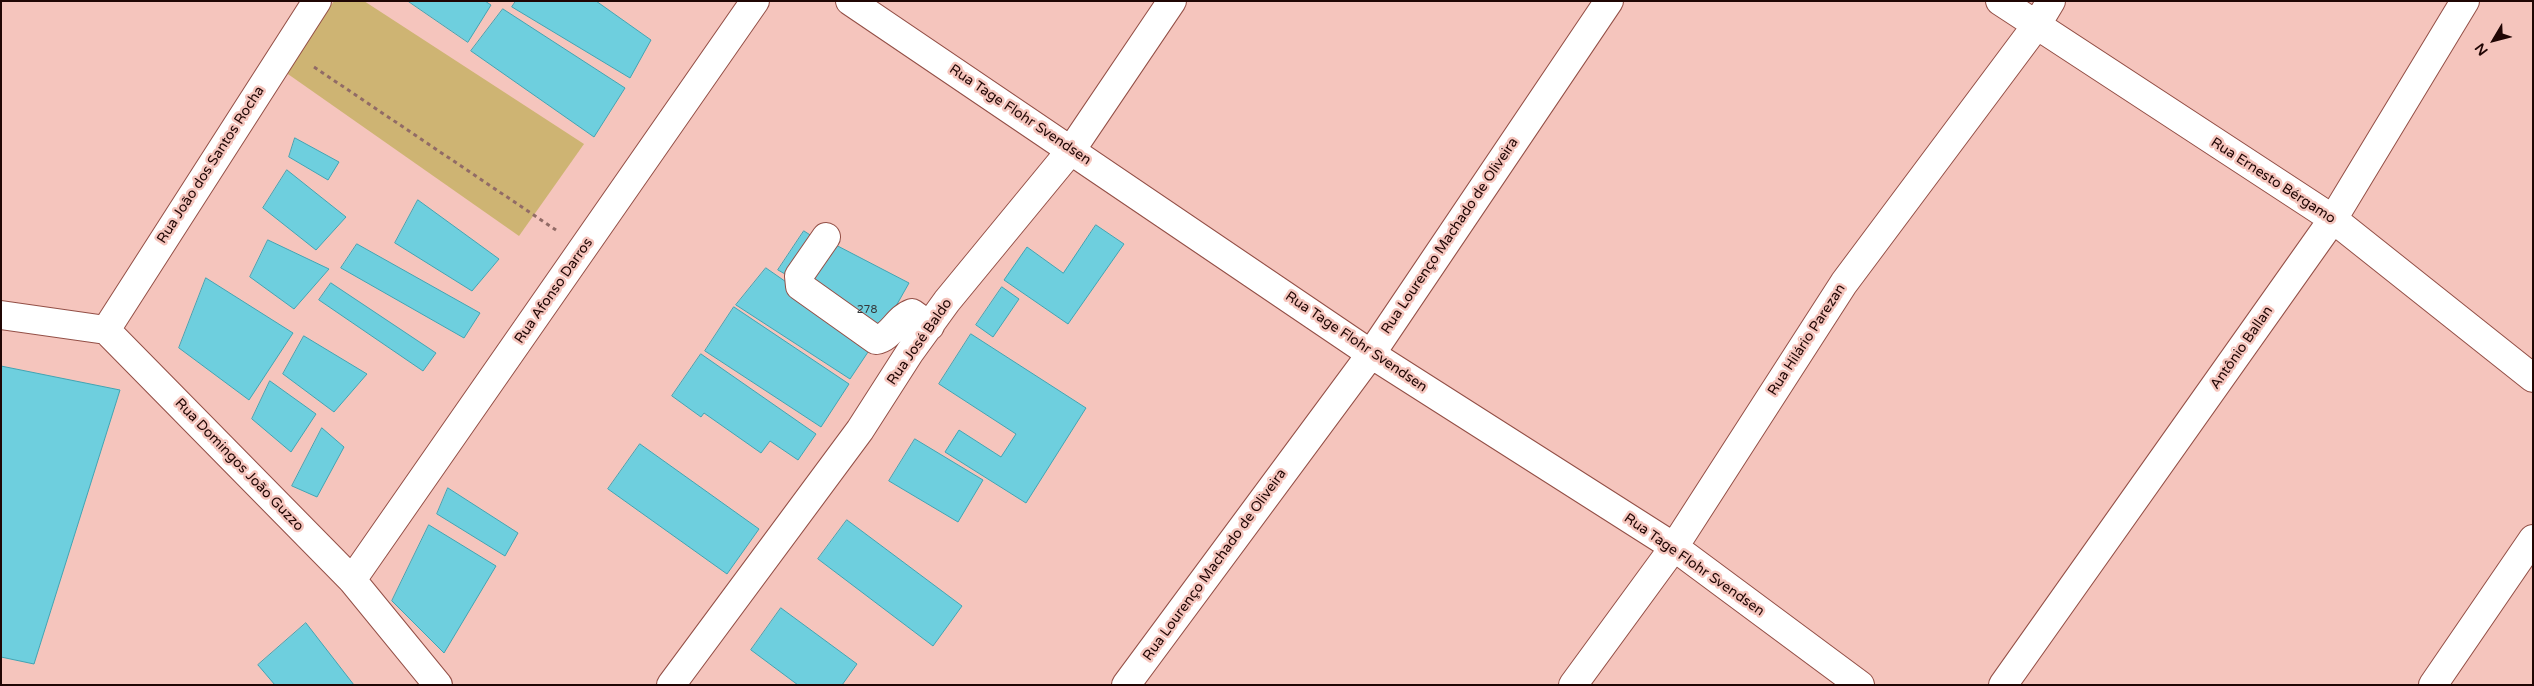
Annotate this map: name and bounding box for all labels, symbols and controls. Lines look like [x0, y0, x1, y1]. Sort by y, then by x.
north arrow [2469, 15, 2519, 65]
text: N [2471, 40, 2492, 59]
street label: Rua Tage Flohr Svendsen [946, 61, 1094, 169]
street label: Rua João dos Santos Rocha [154, 83, 268, 247]
street label: Rua Ernesto Bérgamo [2207, 134, 2339, 228]
street label: Rua Lourenço Machado de Oliveira [1378, 135, 1522, 337]
street label: Rua Afonso Darros [511, 235, 597, 347]
street label: Rua Hilário Parezan [1765, 281, 1849, 399]
street label: Rua Tage Flohr Svendsen [1282, 288, 1430, 396]
street label: Rua José Baldo [884, 296, 956, 388]
house number: 278 [857, 303, 877, 317]
street label: Antônio Ballan [2207, 303, 2277, 393]
street label: Rua Domingos João Guzzo [171, 395, 307, 535]
street label: Rua Lourenço Machado de Oliveira [1140, 466, 1290, 664]
street label: Rua Tage Flohr Svendsen [1621, 510, 1767, 620]

